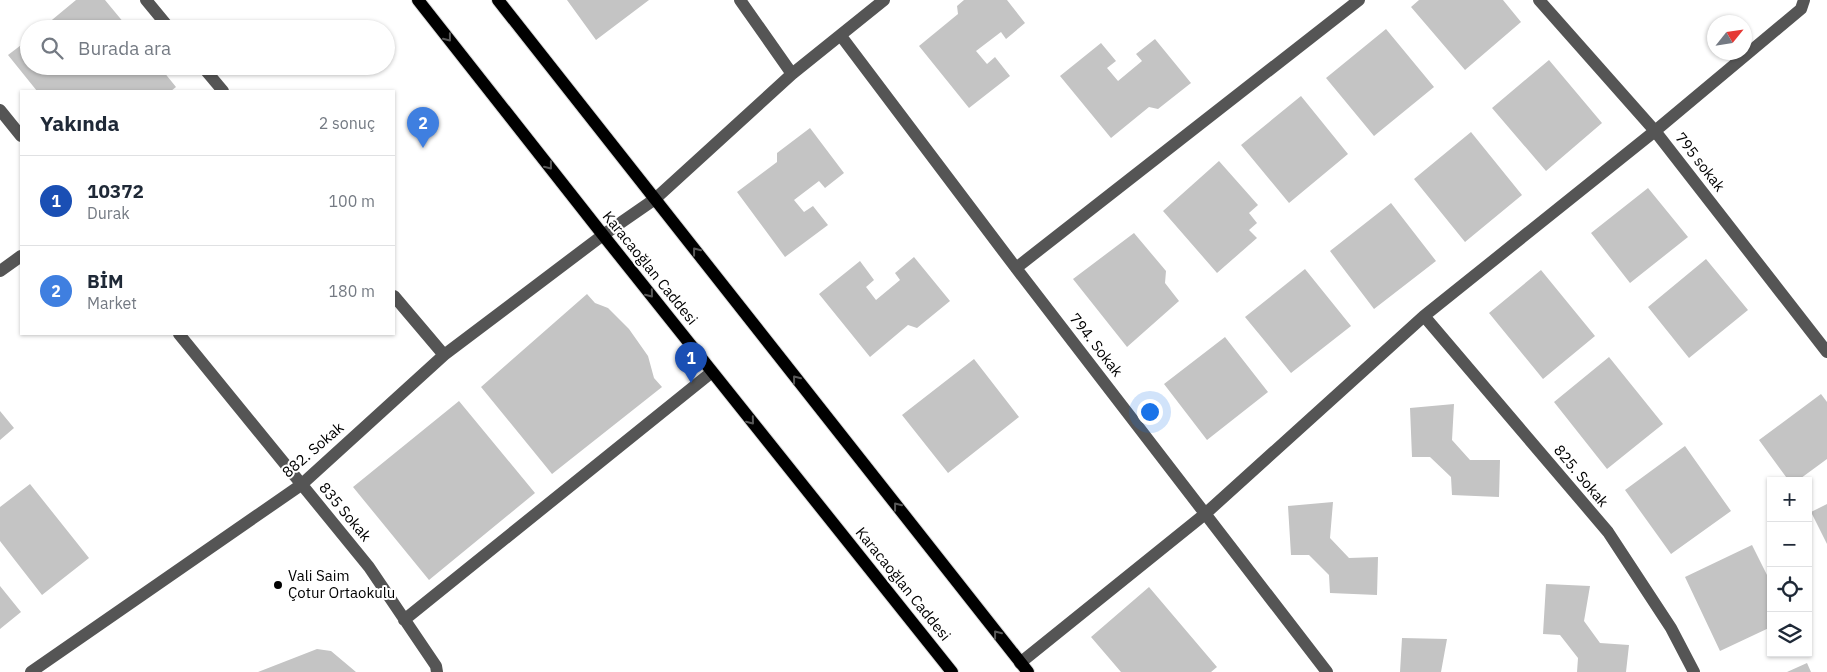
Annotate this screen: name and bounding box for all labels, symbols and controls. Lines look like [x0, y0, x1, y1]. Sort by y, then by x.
north arrow [1707, 15, 1752, 60]
search box [20, 20, 395, 75]
one-way arrow [443, 32, 451, 41]
icon: search [38, 34, 66, 62]
text: Burada ara [78, 36, 171, 60]
pin: 2 [407, 107, 439, 148]
text: Yakında [40, 109, 120, 137]
text: 2 sonuç [319, 113, 375, 133]
street label: 795 sokak [1671, 128, 1729, 195]
one-way arrow [543, 160, 551, 169]
text: 10372 [87, 179, 144, 203]
text: 1 [51, 191, 61, 211]
text: 100 m [328, 191, 375, 211]
text: Durak [87, 203, 130, 223]
street label: Karacaoğlan Caddesi [599, 207, 702, 328]
one-way arrow [693, 248, 701, 257]
text: BİM [87, 269, 123, 293]
text: 2 [51, 281, 61, 301]
text: 180 m [328, 281, 375, 301]
one-way arrow [644, 288, 652, 297]
text: Market [87, 293, 137, 313]
street label: 794. Sokak [1066, 309, 1127, 380]
pin: 1 [675, 342, 707, 383]
one-way arrow [793, 375, 802, 384]
your location [1137, 399, 1163, 425]
one-way arrow [746, 415, 755, 424]
street label: 882. Sokak [278, 418, 347, 482]
street label: 825. Sokak [1550, 441, 1613, 511]
map controls [1767, 477, 1812, 657]
button: + [1767, 477, 1812, 522]
street label: 835 Sokak [315, 478, 376, 545]
one-way arrow [894, 503, 902, 512]
button: − [1767, 522, 1812, 567]
street label: Karacaoğlan Caddesi [852, 523, 955, 644]
place label: Vali Saim Çotur Ortaokulu [288, 566, 395, 602]
button: locate [1767, 567, 1812, 612]
marker: Vali Saim Çotur Ortaokulu [272, 579, 284, 591]
button: layers [1767, 612, 1812, 657]
one-way arrow [995, 631, 1003, 640]

